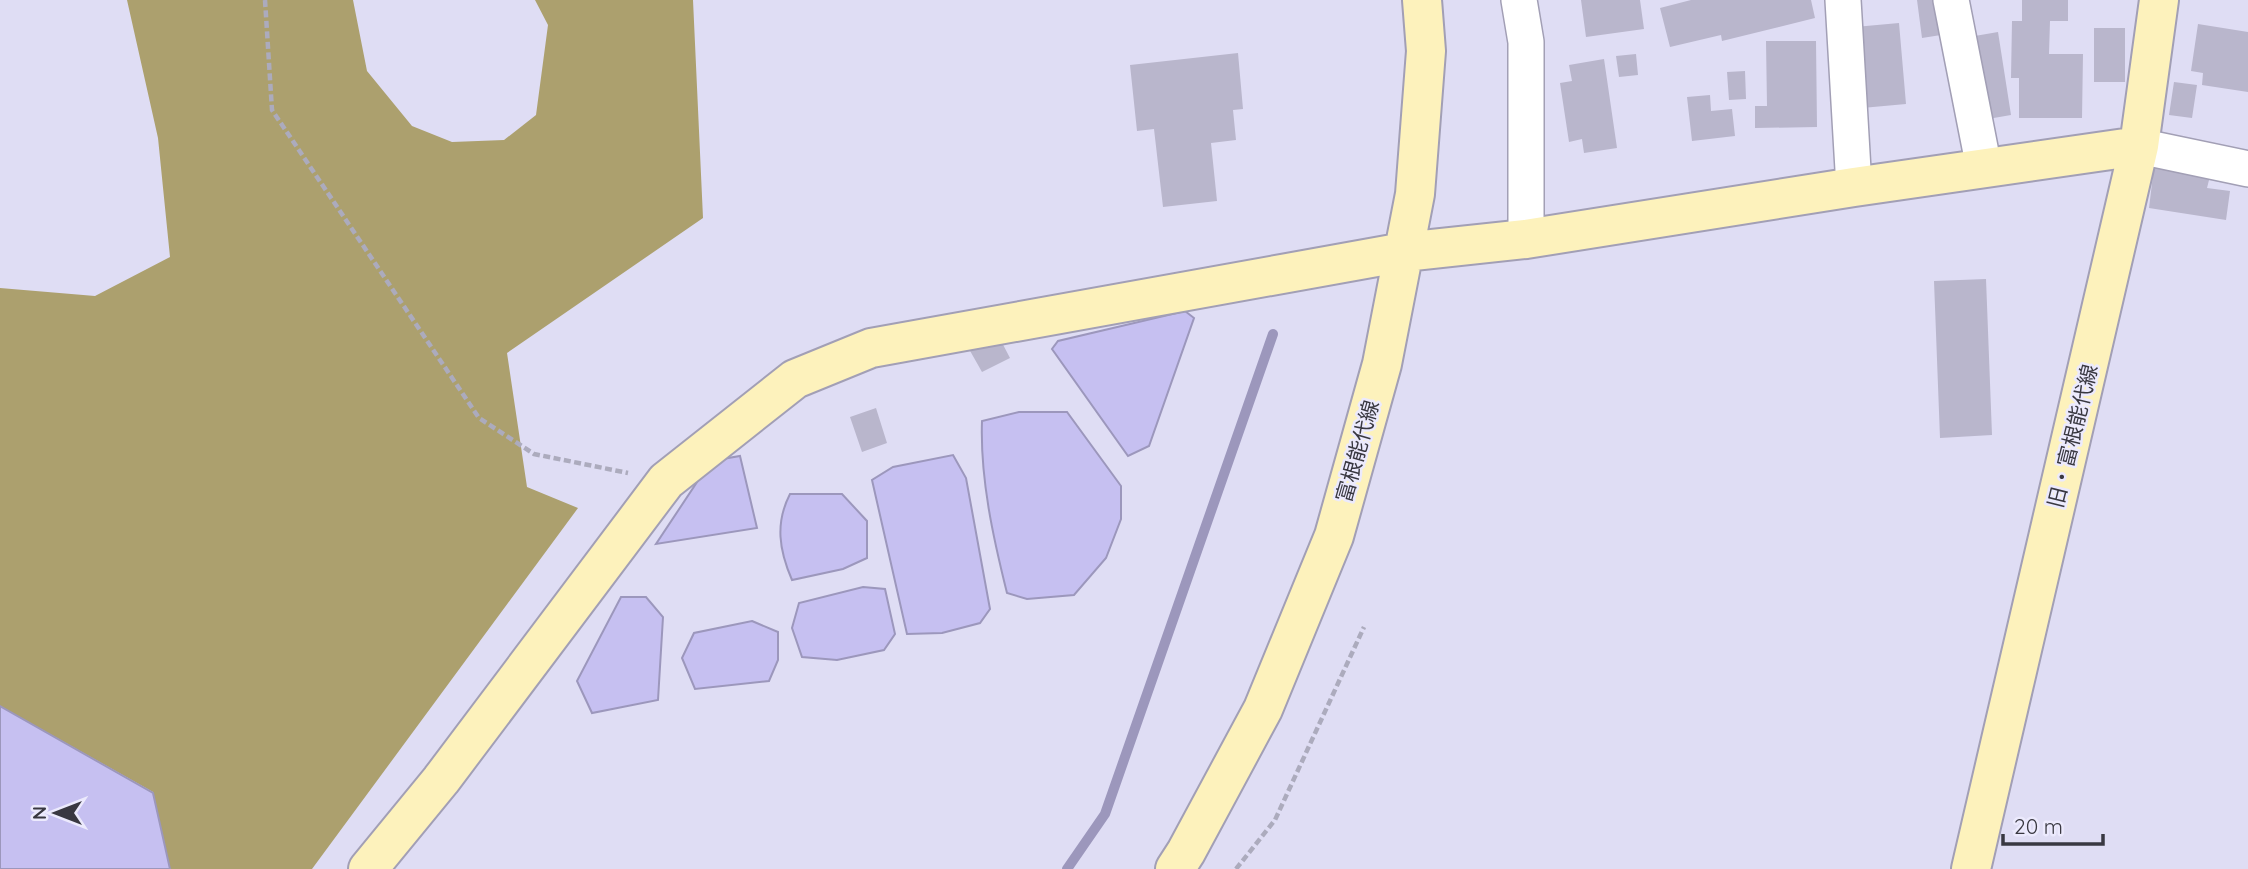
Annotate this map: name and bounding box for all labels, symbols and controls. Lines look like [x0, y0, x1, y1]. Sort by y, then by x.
street label: 旧・富根能代線 [2042, 362, 2102, 510]
street label: 富根能代線 [1330, 397, 1384, 505]
north arrow [21, 778, 91, 848]
scale bar [2003, 802, 2103, 846]
text: N [27, 806, 51, 820]
text: 20 m [2014, 813, 2063, 839]

